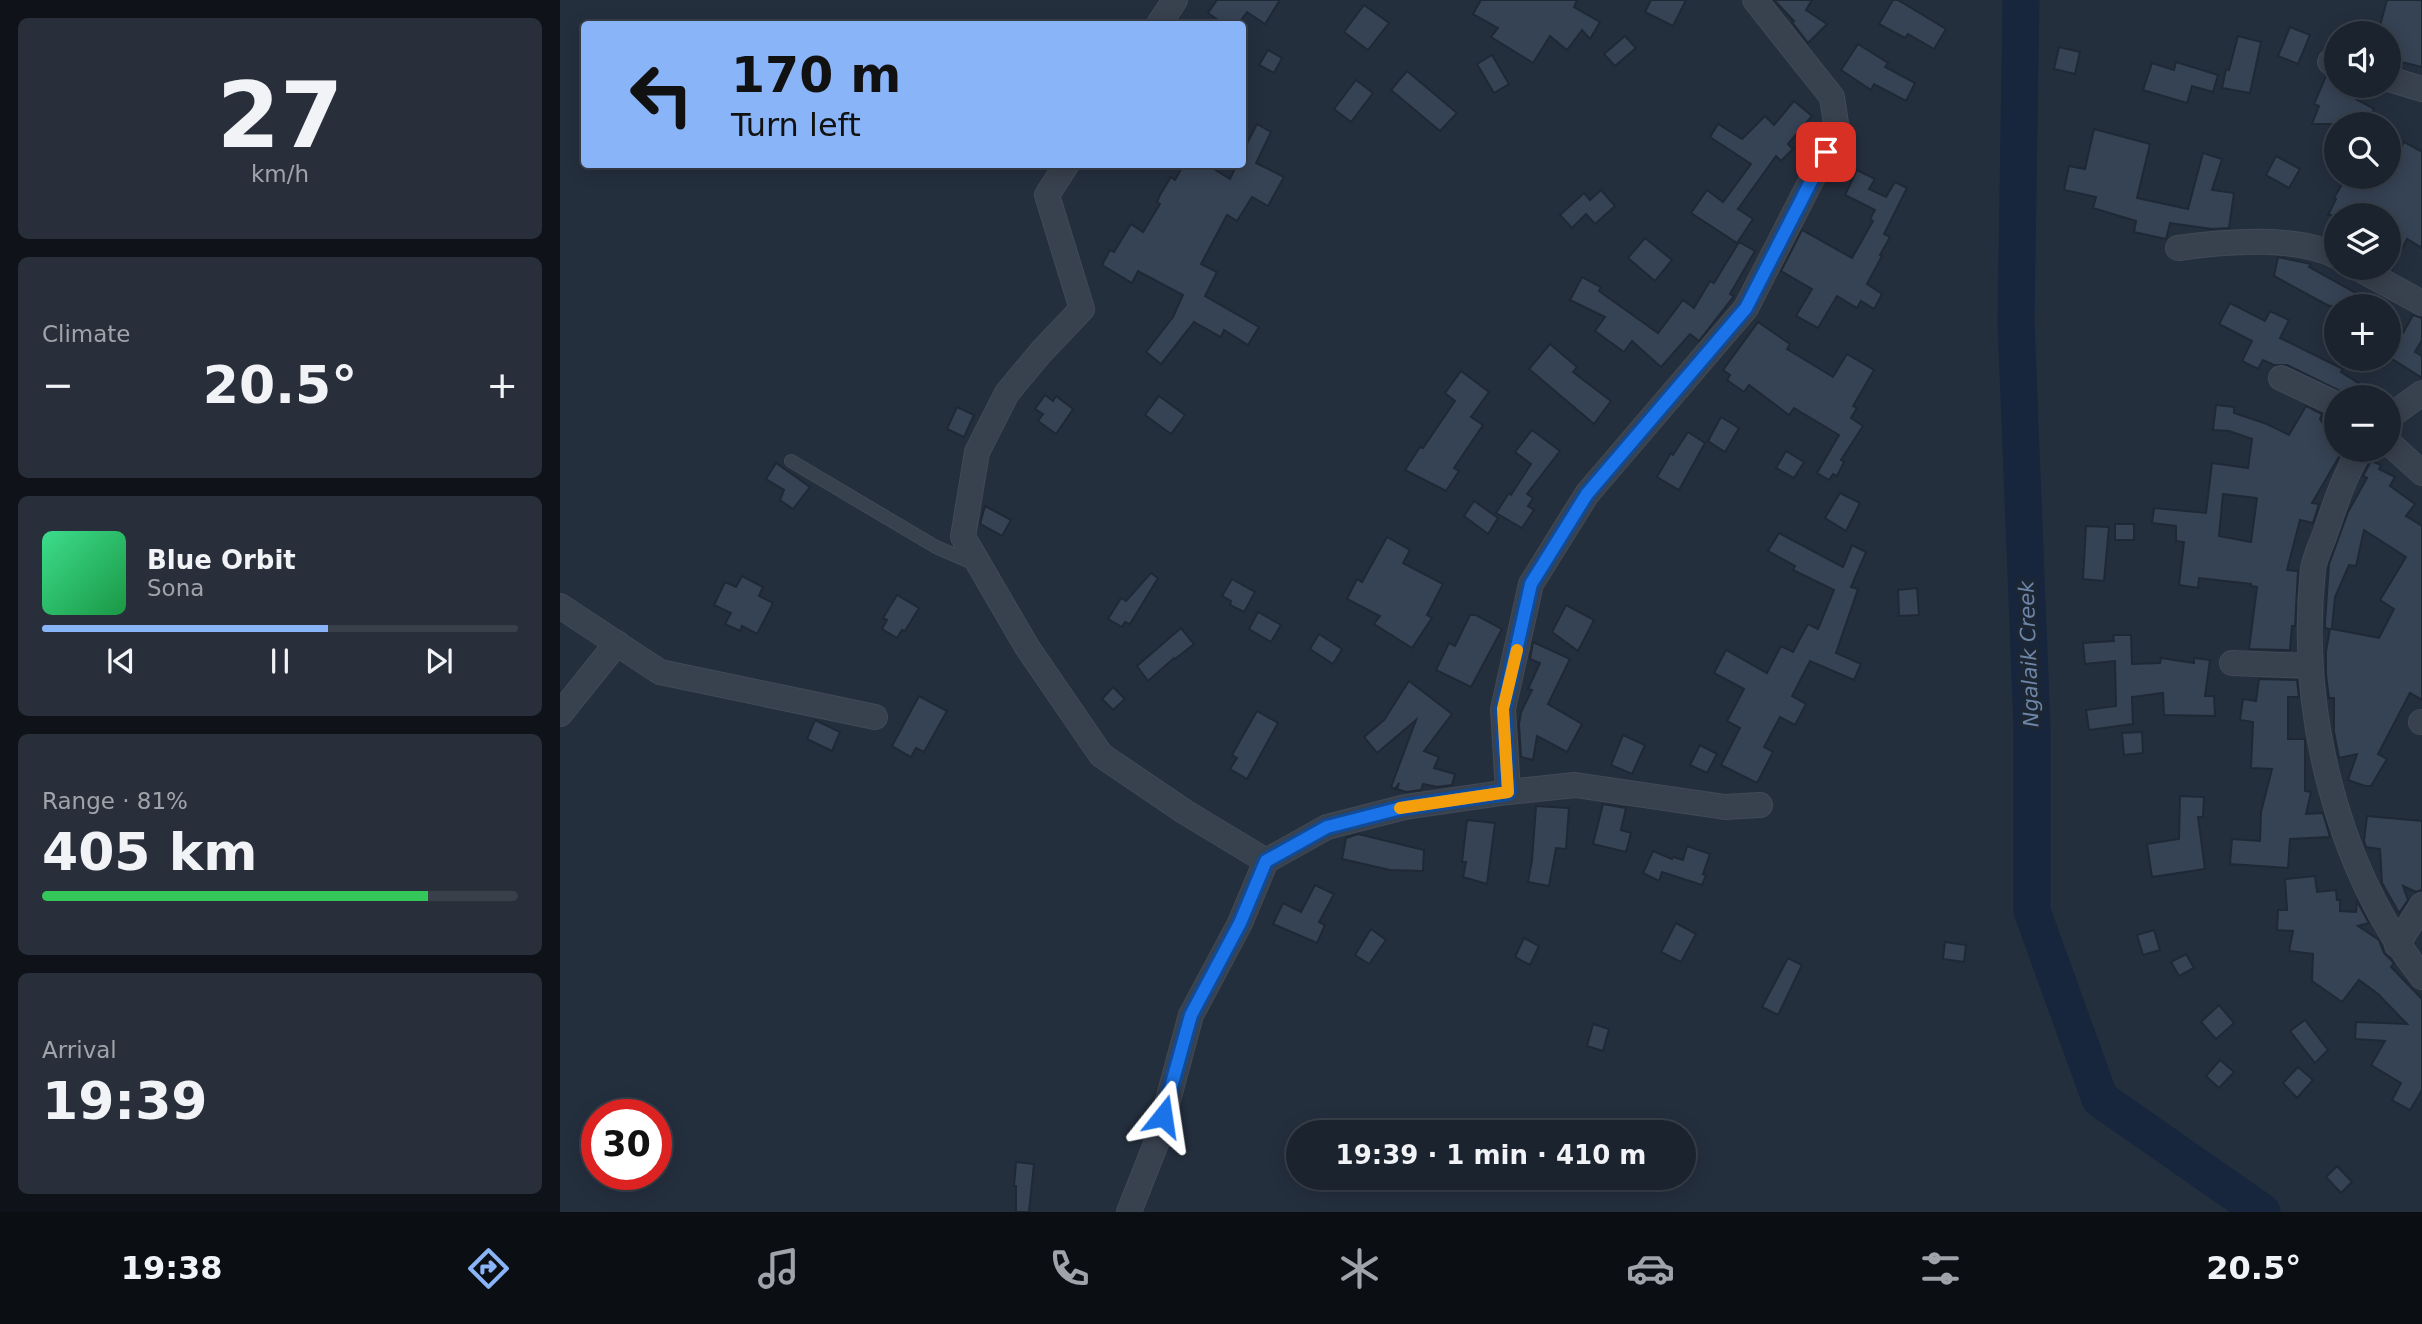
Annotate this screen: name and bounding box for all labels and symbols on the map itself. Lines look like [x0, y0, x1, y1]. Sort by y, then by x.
pin [1796, 122, 1856, 182]
water label: Ngalaik Creek [2014, 580, 2044, 728]
position arrow [1126, 1079, 1200, 1153]
speed limit sign: 30 [581, 1099, 672, 1190]

